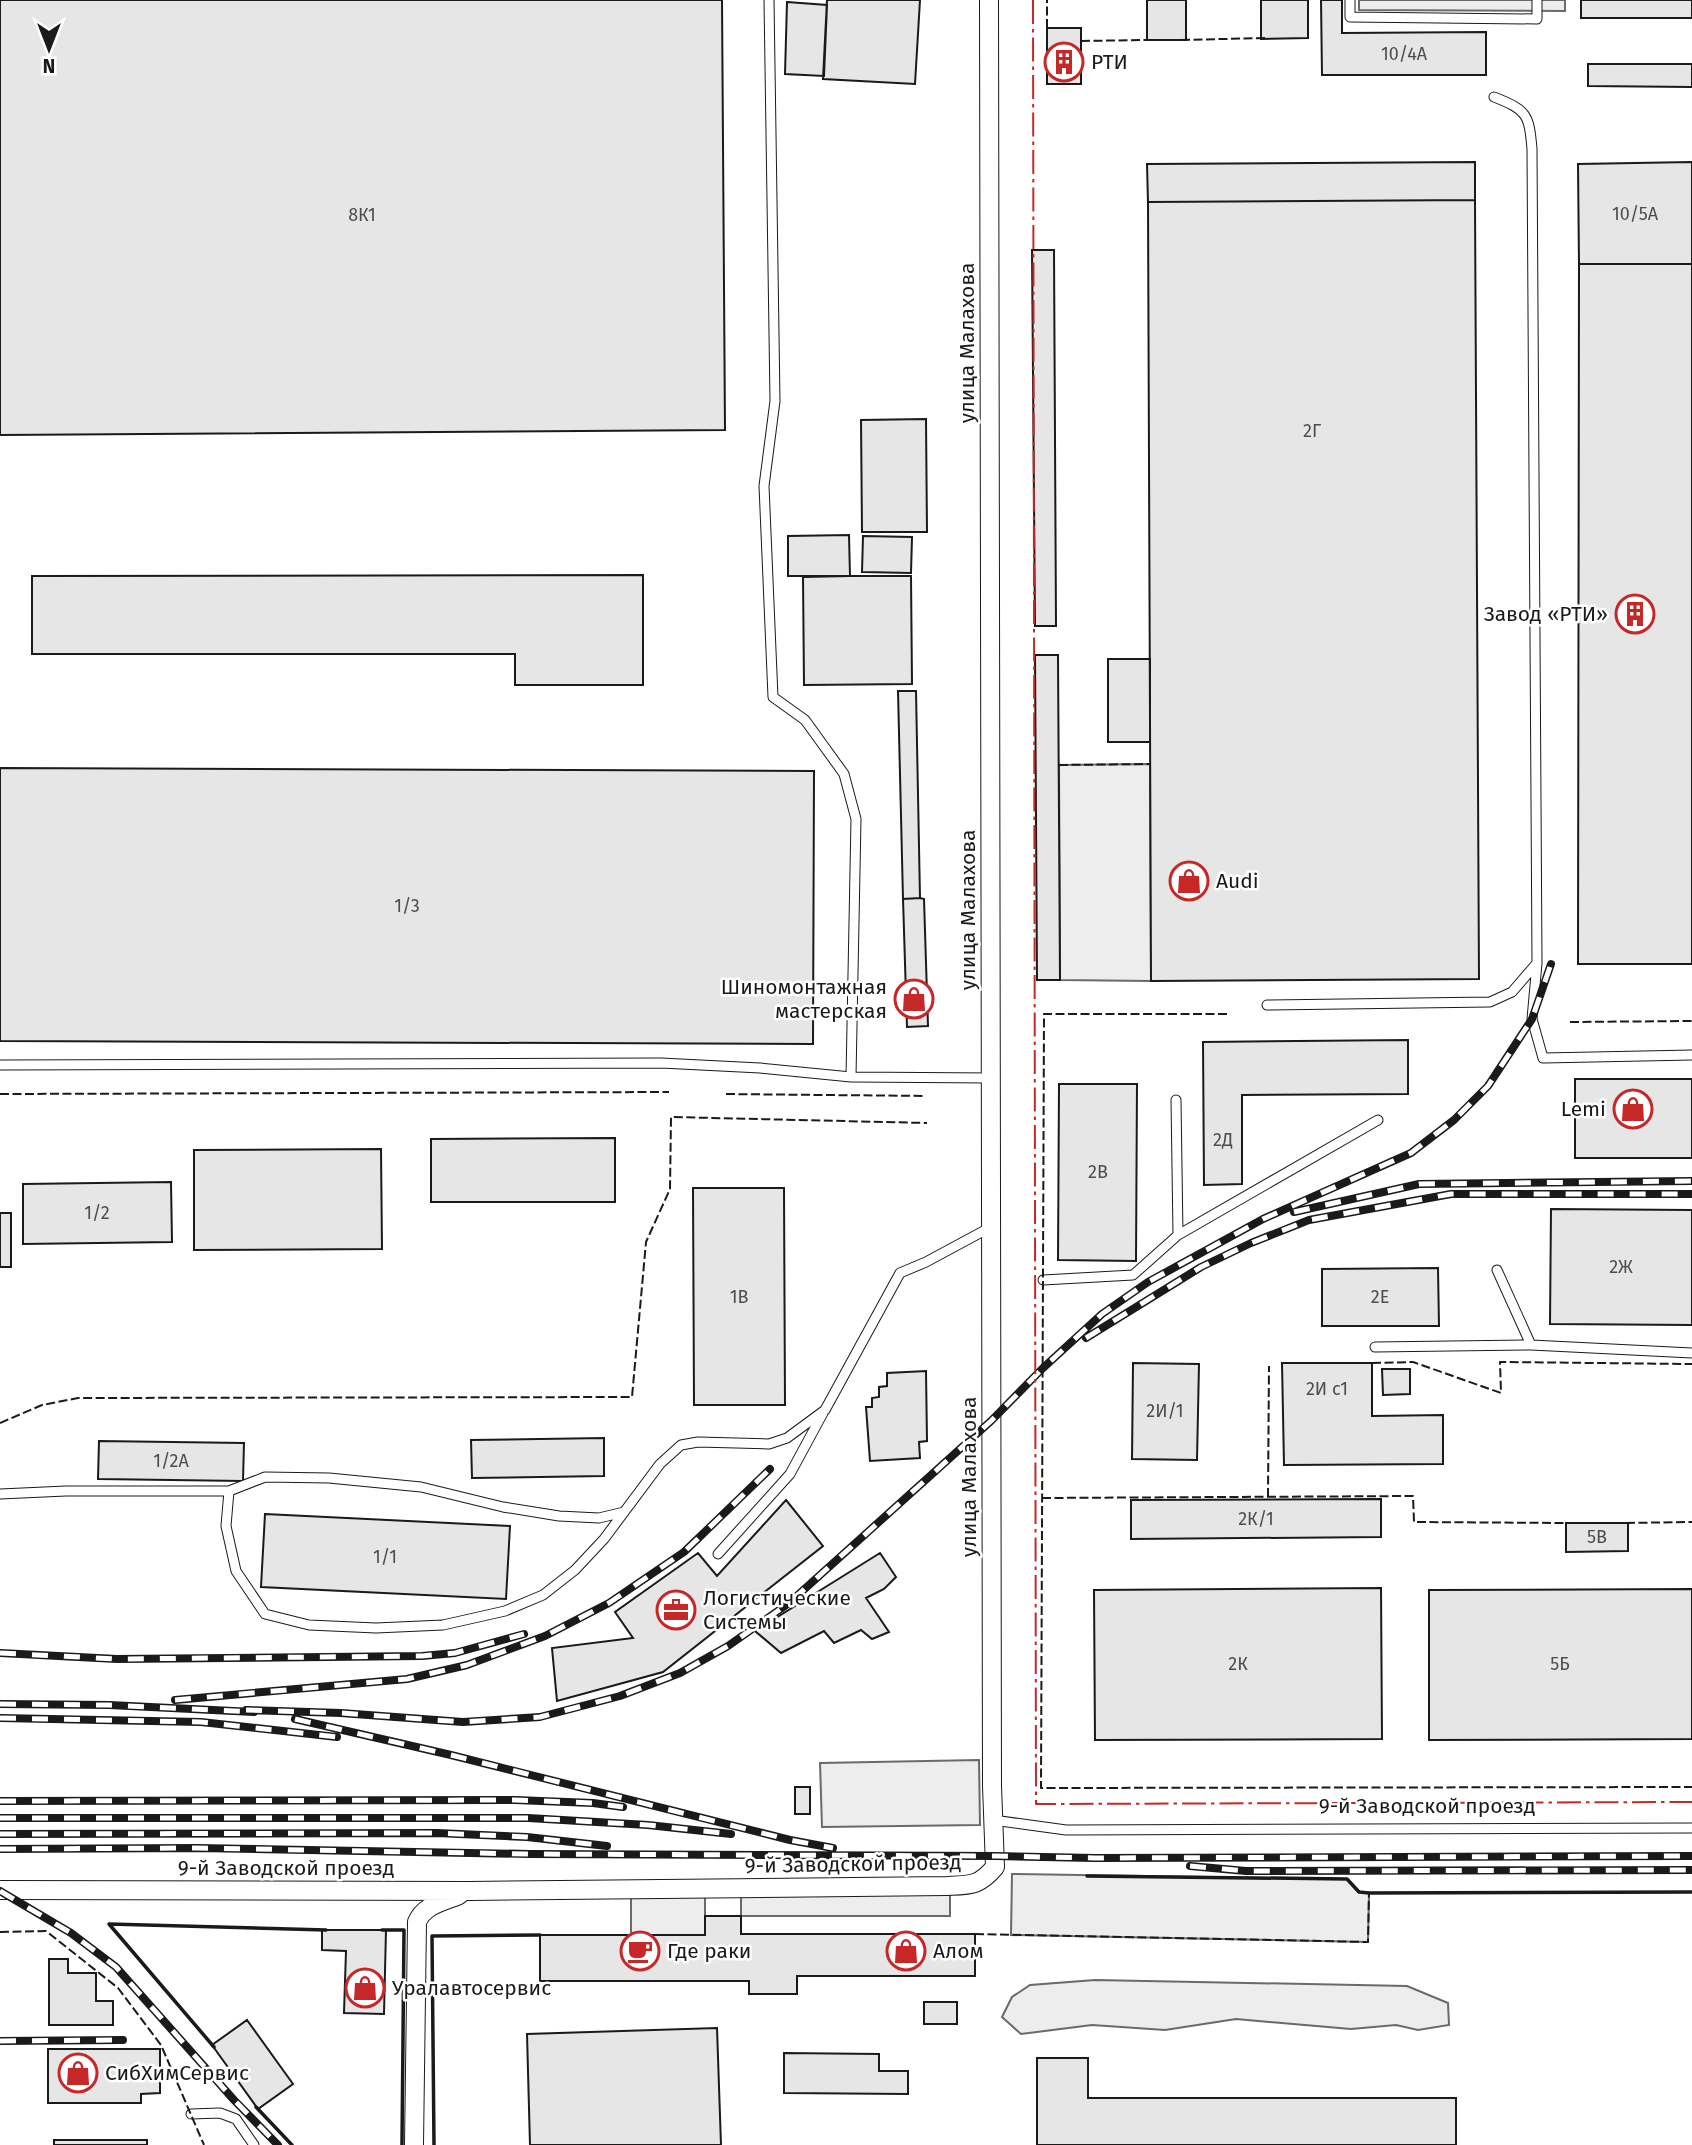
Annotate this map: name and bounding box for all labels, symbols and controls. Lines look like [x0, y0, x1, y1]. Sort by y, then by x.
north arrow [14, 14, 84, 84]
building icon: РТИ [1043, 41, 1085, 83]
house number: 10/4А [1381, 43, 1428, 65]
place label: РТИ [1091, 49, 1128, 75]
text: N [43, 54, 55, 77]
house number: 10/5А [1612, 203, 1659, 225]
house number: 8К1 [348, 204, 376, 226]
street label: улица Малахова [954, 263, 980, 423]
house number: 2Г [1303, 420, 1321, 442]
building icon: Завод «РТИ» [1614, 593, 1656, 635]
place label: Завод «РТИ» [1484, 601, 1608, 627]
street label: улица Малахова [955, 830, 981, 990]
shop icon: Audi [1168, 860, 1210, 902]
place label: Audi [1216, 868, 1259, 894]
house number: 1/3 [394, 895, 420, 917]
place label: Шиномонтажная мастерская [721, 974, 887, 1024]
shop icon: Шиномонтажная мастерская [893, 978, 935, 1020]
shop icon: Lemi [1612, 1088, 1654, 1130]
place label: Lemi [1561, 1096, 1606, 1122]
house number: 2Д [1213, 1129, 1233, 1151]
house number: 2В [1088, 1161, 1108, 1183]
house number: 1/2 [84, 1202, 110, 1224]
house number: 2Ж [1609, 1256, 1633, 1278]
house number: 1В [730, 1286, 748, 1308]
house number: 2Е [1371, 1286, 1389, 1308]
house number: 2И с1 [1306, 1378, 1348, 1400]
street label: улица Малахова [956, 1397, 982, 1557]
house number: 2И/1 [1146, 1400, 1184, 1422]
house number: 1/2А [153, 1450, 190, 1472]
house number: 2К/1 [1238, 1508, 1274, 1530]
house number: 5В [1587, 1526, 1607, 1548]
house number: 1/1 [373, 1546, 397, 1568]
place label: Логистические Системы [703, 1585, 851, 1635]
office icon: Логистические Системы [655, 1589, 697, 1631]
house number: 2К [1228, 1653, 1248, 1675]
house number: 5Б [1550, 1653, 1570, 1675]
street label: 9-й Заводской проезд [1319, 1793, 1535, 1819]
street label: 9-й Заводской проезд [744, 1849, 962, 1879]
street label: 9-й Заводской проезд [178, 1855, 394, 1881]
cafe icon: Где раки [619, 1930, 661, 1972]
shop icon: Алом [885, 1930, 927, 1972]
place label: Где раки [667, 1938, 751, 1964]
place label: Алом [933, 1938, 983, 1964]
shop icon: Уралавтосервис [344, 1967, 386, 2009]
place label: Уралавтосервис [392, 1975, 551, 2001]
shop icon: СибХимСервис [57, 2052, 99, 2094]
place label: СибХимСервис [105, 2060, 249, 2086]

